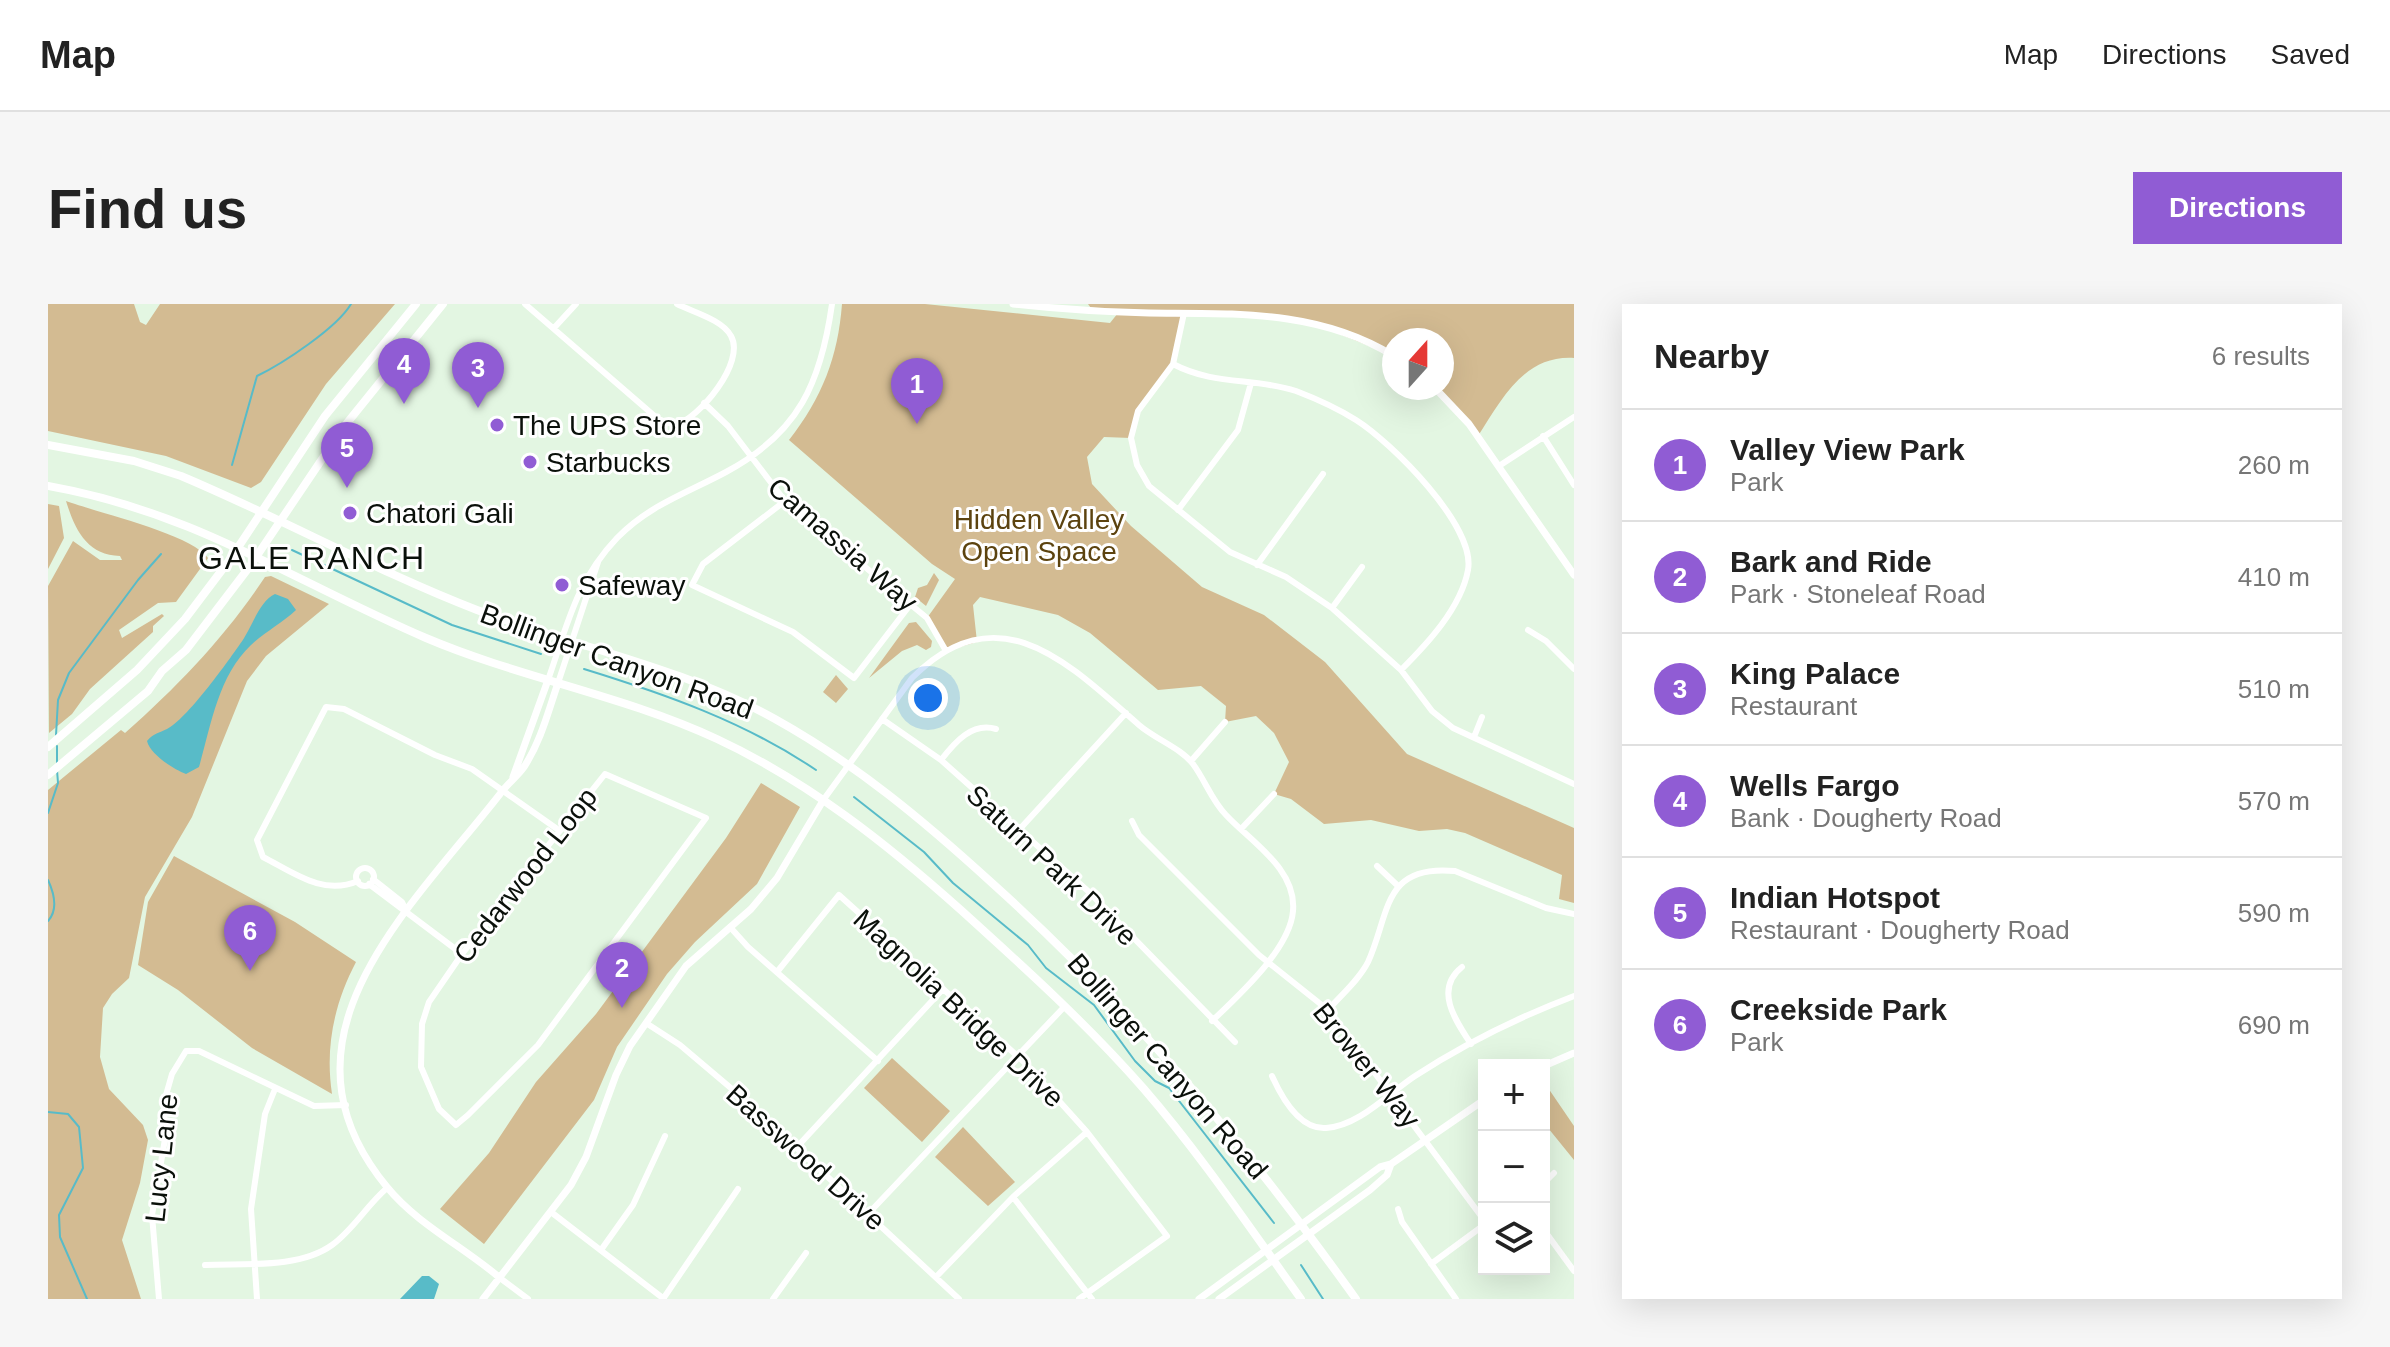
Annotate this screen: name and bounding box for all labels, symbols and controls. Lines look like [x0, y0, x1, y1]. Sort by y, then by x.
text: Map [40, 34, 116, 76]
text: Map [2004, 39, 2058, 70]
text: Directions [2102, 39, 2227, 70]
text: Saved [2271, 39, 2350, 70]
button: Directions [2133, 172, 2342, 244]
text: Find us [48, 177, 247, 240]
north arrow [1382, 328, 1454, 400]
text: Nearby [1654, 337, 1769, 375]
pin: 4 [378, 338, 430, 404]
text: 6 results [2212, 341, 2310, 371]
pin: 3 [452, 342, 504, 408]
pin: 1 [891, 358, 943, 424]
place label: The UPS Store [513, 410, 701, 441]
marker: The UPS Store [488, 416, 506, 434]
pin: 5 [321, 422, 373, 488]
text: Valley View Park [1730, 433, 1965, 466]
place label: Starbucks [546, 447, 671, 478]
text: 1 [1673, 450, 1687, 480]
text: 260 m [2238, 450, 2310, 480]
marker: Starbucks [521, 453, 539, 471]
text: Park [1730, 467, 1783, 497]
street label: Camassia Way [762, 471, 923, 617]
place label: Chatori Gali [366, 498, 514, 529]
marker: Chatori Gali [341, 504, 359, 522]
park label: Hidden Valley Open Space [954, 504, 1124, 567]
district label: GALE RANCH [198, 540, 426, 576]
text: Bark and Ride [1730, 545, 1932, 578]
text: 2 [1673, 562, 1687, 592]
text: 410 m [2238, 562, 2310, 592]
place label: Safeway [578, 570, 685, 601]
marker: Safeway [553, 576, 571, 594]
text: Park · Stoneleaf Road [1730, 579, 1986, 609]
street label: Bollinger Canyon Road [476, 598, 757, 725]
text: King Palace [1730, 657, 1900, 690]
text: 3 [1673, 674, 1687, 704]
text: 510 m [2238, 674, 2310, 704]
your location [908, 678, 948, 718]
text: Restaurant [1730, 691, 1857, 721]
text: Wells Fargo [1730, 769, 1899, 802]
street label: Saturn Park Drive [960, 779, 1143, 952]
street label: Cedarwood Loop [448, 782, 603, 969]
text: 4 [1673, 786, 1687, 816]
text: 570 m [2238, 786, 2310, 816]
text: Bank · Dougherty Road [1730, 803, 2002, 833]
text: Indian Hotspot [1730, 881, 1940, 914]
text: 5 [1673, 898, 1687, 928]
text: 590 m [2238, 898, 2310, 928]
street label: Magnolia Bridge Drive [847, 903, 1070, 1114]
pin: 6 [224, 905, 276, 971]
text: Restaurant · Dougherty Road [1730, 915, 2070, 945]
pin: 2 [596, 942, 648, 1008]
street label: Bollinger Canyon Road [1061, 947, 1274, 1185]
text: Creekside Park [1730, 993, 1947, 1026]
street label: Brower Way [1307, 997, 1426, 1134]
text: 6 [1673, 1010, 1687, 1040]
text: 690 m [2238, 1010, 2310, 1040]
text: Park [1730, 1027, 1783, 1057]
map controls [1478, 1059, 1550, 1275]
button: + [1478, 1059, 1550, 1131]
street label: Basswood Drive [720, 1078, 891, 1237]
street label: Lucy Lane [139, 1092, 184, 1224]
button: − [1478, 1131, 1550, 1203]
button: layers [1478, 1203, 1550, 1275]

